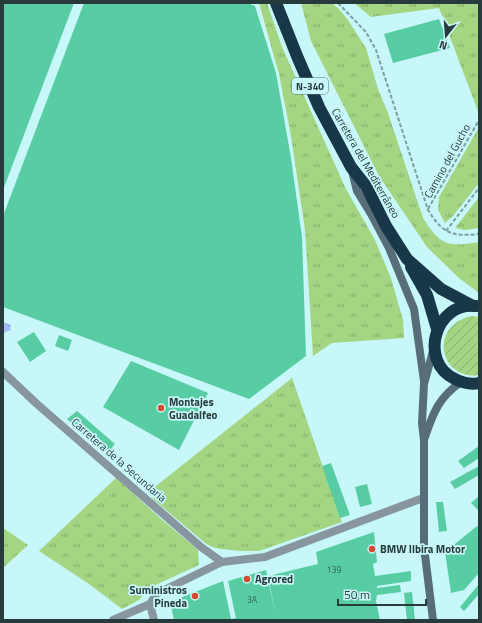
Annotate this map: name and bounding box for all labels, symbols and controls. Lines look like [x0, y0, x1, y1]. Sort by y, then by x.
north arrow [426, 16, 466, 56]
text: N [437, 37, 449, 54]
road number: N-340 [292, 78, 328, 94]
street label: Carretera del Mediterráneo [328, 105, 404, 221]
street label: Camino del Gucho [420, 121, 474, 201]
place label: Montajes Guadalfeo [169, 394, 218, 423]
marker: Montajes Guadalfeo [156, 403, 166, 413]
street label: Carretera de la Secundaria [68, 414, 170, 506]
place label: BMW Ilbira Motor [380, 541, 465, 557]
marker: BMW Ilbira Motor [367, 544, 377, 554]
house number: 139 [326, 563, 342, 576]
place label: Agrored [255, 571, 293, 587]
marker: Agrored [242, 574, 252, 584]
scale bar [338, 581, 426, 607]
place label: Suministros Pineda [130, 582, 187, 611]
text: 50 m [344, 585, 370, 604]
marker: Suministros Pineda [190, 591, 200, 601]
house number: 3A [247, 593, 258, 606]

